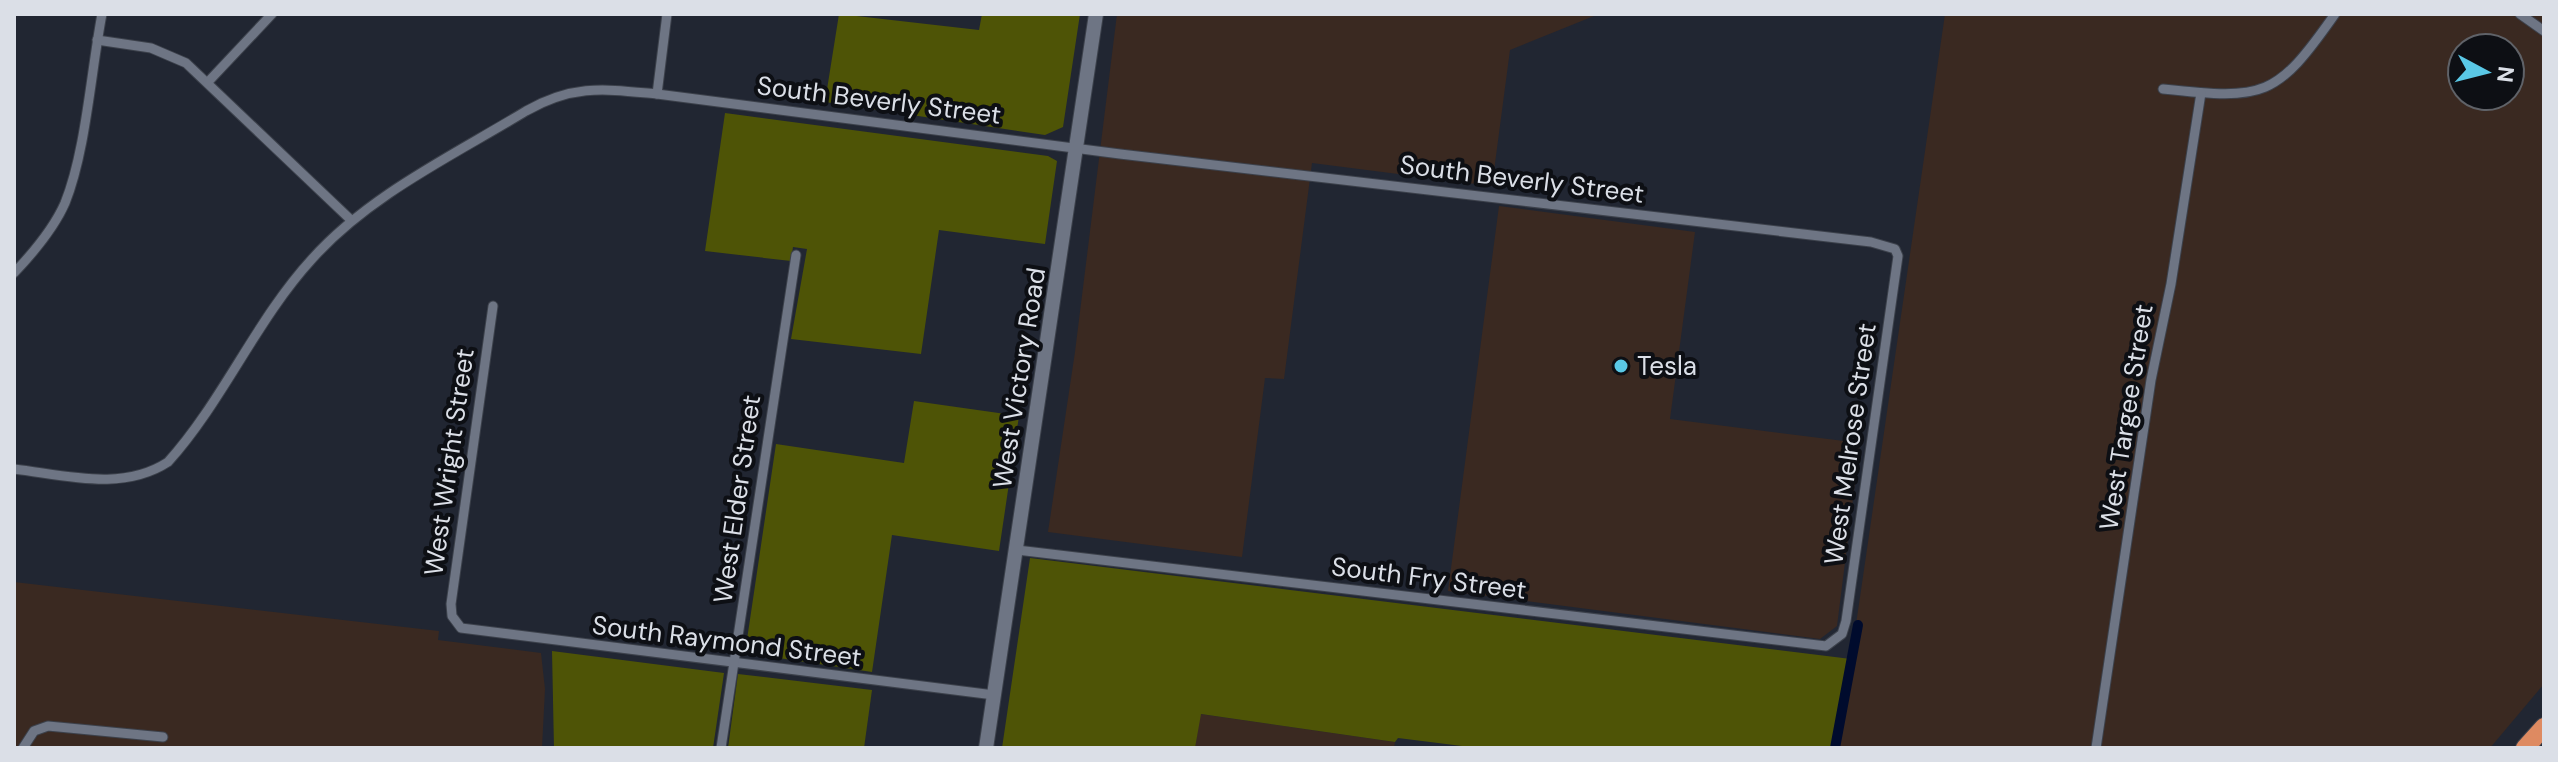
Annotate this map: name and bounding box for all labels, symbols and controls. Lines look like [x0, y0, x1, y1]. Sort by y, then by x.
north arrow [2446, 32, 2526, 112]
text: N [2490, 65, 2521, 84]
street label: South Beverly Street [755, 68, 1003, 132]
street label: South Beverly Street [1398, 147, 1646, 211]
street label: West Victory Road [985, 265, 1053, 491]
street label: West Targee Street [2091, 302, 2161, 532]
street label: West Melrose Street [1816, 321, 1884, 567]
street label: West Wright Street [416, 346, 482, 578]
place label: Tesla [1637, 349, 1697, 383]
marker: Tesla [1612, 357, 1630, 375]
street label: West Elder Street [706, 393, 768, 605]
street label: South Fry Street [1330, 549, 1528, 607]
street label: South Raymond Street [590, 608, 864, 674]

